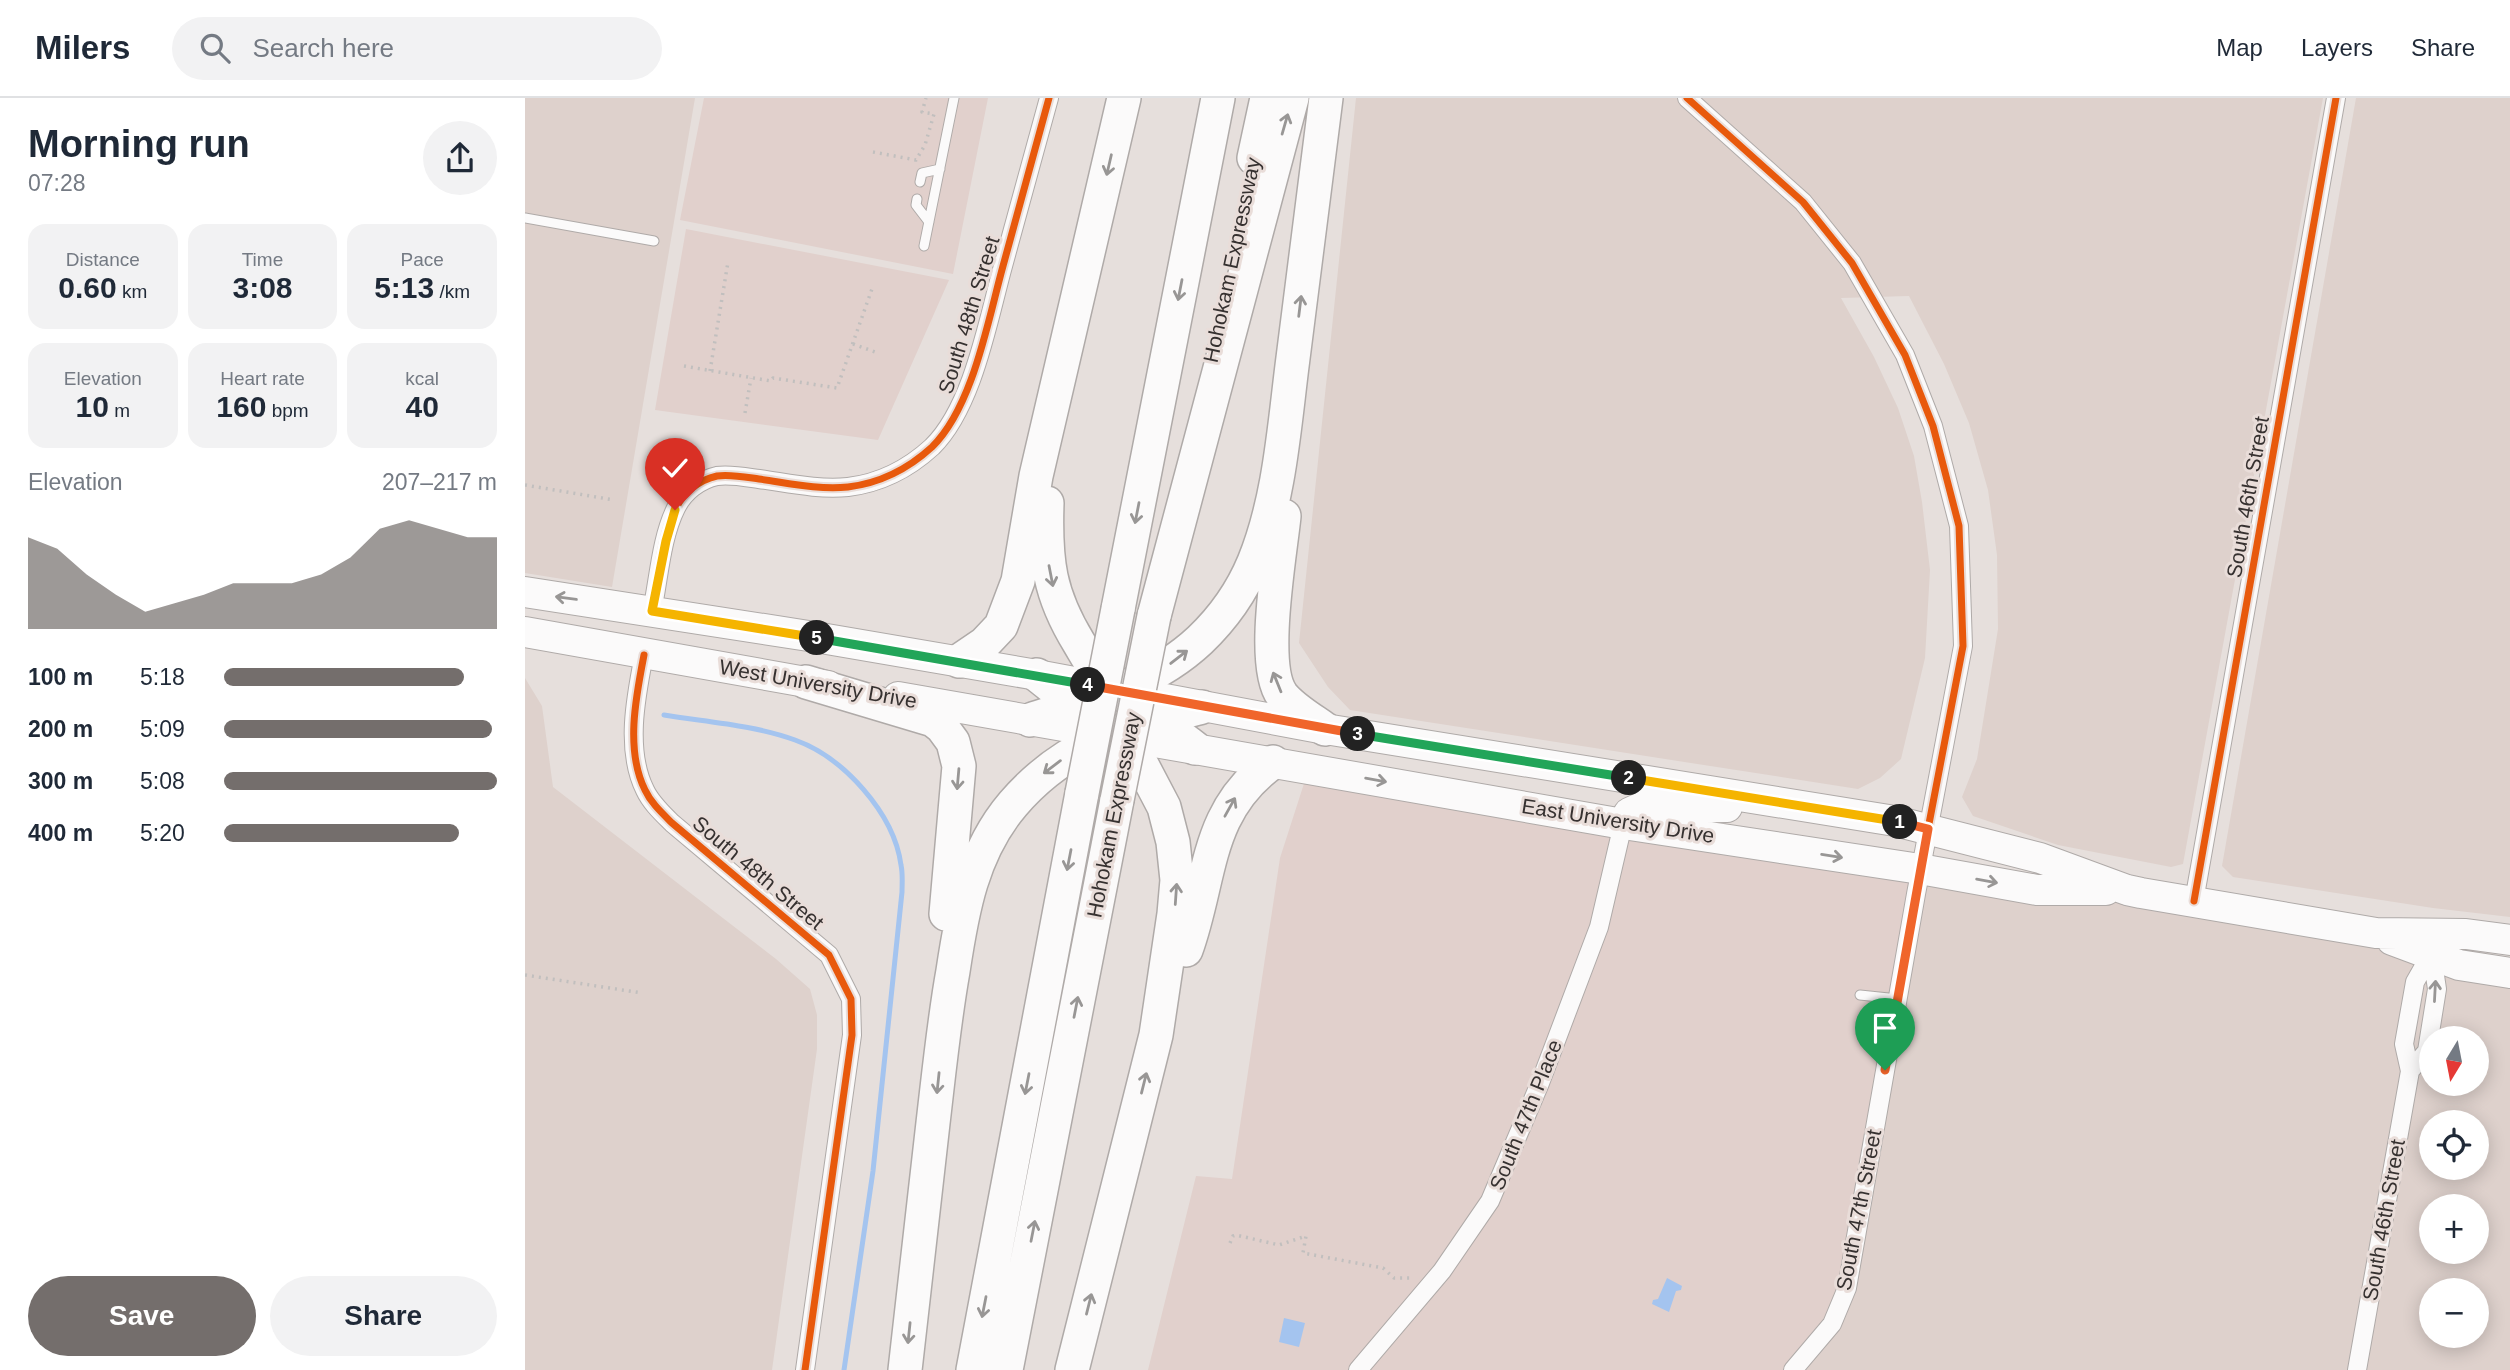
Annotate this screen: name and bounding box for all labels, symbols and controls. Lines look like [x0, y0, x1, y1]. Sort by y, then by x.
search box [172, 17, 662, 80]
text: Milers [35, 29, 130, 66]
icon: search [196, 29, 234, 67]
text: Search here [252, 33, 394, 63]
text: Map [2216, 34, 2263, 61]
text: Layers [2301, 34, 2373, 61]
text: Share [2411, 34, 2475, 61]
one-way arrow [1279, 113, 1292, 135]
button: share [423, 121, 497, 195]
text: Morning run [28, 123, 250, 165]
one-way arrow [1102, 153, 1115, 175]
street label: Hohokam Expressway [1199, 155, 1265, 364]
text: 07:28 [28, 170, 86, 196]
street label: South 48th Street [934, 233, 1003, 396]
text: Distance [66, 249, 140, 270]
text: Time [242, 249, 283, 270]
text: Pace [401, 249, 444, 270]
text: 0.60 [58, 271, 117, 304]
text: 3:08 [232, 271, 293, 304]
text: 5:13 [374, 271, 434, 304]
one-way arrow [1173, 278, 1187, 301]
text: km [117, 281, 147, 302]
text: /km [434, 281, 470, 302]
one-way arrow [1293, 296, 1306, 318]
text: Elevation [64, 368, 142, 389]
text: Heart rate [220, 368, 305, 389]
text: kcal [405, 368, 439, 389]
text: 10 [76, 390, 109, 423]
text: 160 [216, 390, 266, 423]
text: 40 [405, 390, 439, 423]
text: m [109, 400, 130, 421]
text: bpm [266, 400, 309, 421]
street label: South 46th Street [2222, 414, 2273, 579]
pin [645, 438, 705, 510]
icon: check [656, 449, 694, 487]
text: Elevation [28, 469, 123, 495]
text: 207–217 m [382, 469, 497, 495]
one-way arrow [1129, 501, 1143, 524]
one-way arrow [1044, 564, 1058, 587]
one-way arrow [556, 591, 578, 604]
pin: 5 [799, 620, 835, 656]
text: 5 [811, 627, 822, 648]
one-way arrow [1169, 649, 1188, 664]
street label: West University Drive [717, 655, 919, 712]
text: 100 m [28, 664, 93, 690]
text: 5:18 [140, 664, 185, 690]
pin: 4 [1071, 668, 1105, 702]
one-way arrow [1269, 672, 1282, 693]
text: 4 [1082, 674, 1093, 695]
street label: Hohokam Expressway [1082, 710, 1145, 920]
text: 200 m [28, 716, 93, 742]
text: 5:09 [140, 716, 185, 742]
pin: 3 [1341, 716, 1375, 752]
text: 3 [1352, 723, 1363, 744]
one-way arrow [1043, 760, 1062, 775]
pin: 2 [1611, 760, 1647, 796]
one-way arrow [951, 767, 964, 790]
text: 2 [1623, 767, 1634, 788]
text: 300 m [28, 768, 93, 794]
text: 5:08 [140, 768, 185, 794]
one-way arrow [1364, 774, 1387, 787]
street label: East University Drive [1520, 794, 1716, 847]
one-way arrow [1223, 798, 1237, 818]
pin: 1 [1883, 804, 1917, 840]
street label: South 48th Street [688, 811, 828, 934]
text: 1 [1894, 811, 1905, 832]
text: 400 m [28, 820, 93, 846]
text: 5:20 [140, 820, 185, 846]
one-way arrow [1062, 848, 1076, 871]
one-way arrow [1820, 850, 1843, 863]
one-way arrow [1976, 875, 1998, 889]
one-way arrow [1170, 884, 1183, 906]
one-way arrow [2429, 980, 2442, 1003]
one-way arrow [1070, 996, 1083, 1019]
pin [1855, 998, 1915, 1070]
icon: arrive [1866, 1009, 1904, 1047]
north arrow [2419, 1026, 2489, 1096]
map controls [2419, 1026, 2489, 1348]
street label: South 47th Place [1485, 1036, 1566, 1193]
one-way arrow [931, 1071, 944, 1093]
one-way arrow [1020, 1072, 1033, 1095]
one-way arrow [1138, 1072, 1151, 1095]
button: locate [2419, 1110, 2489, 1180]
street label: South 47th Street [1832, 1127, 1885, 1292]
street label: South 46th Street [2358, 1137, 2409, 1302]
button: + [2419, 1194, 2489, 1264]
one-way arrow [1027, 1220, 1040, 1243]
button: Save [28, 1276, 256, 1356]
button: Share [270, 1276, 497, 1356]
button: − [2419, 1278, 2489, 1348]
one-way arrow [1083, 1293, 1096, 1316]
one-way arrow [977, 1295, 991, 1318]
one-way arrow [903, 1321, 916, 1344]

